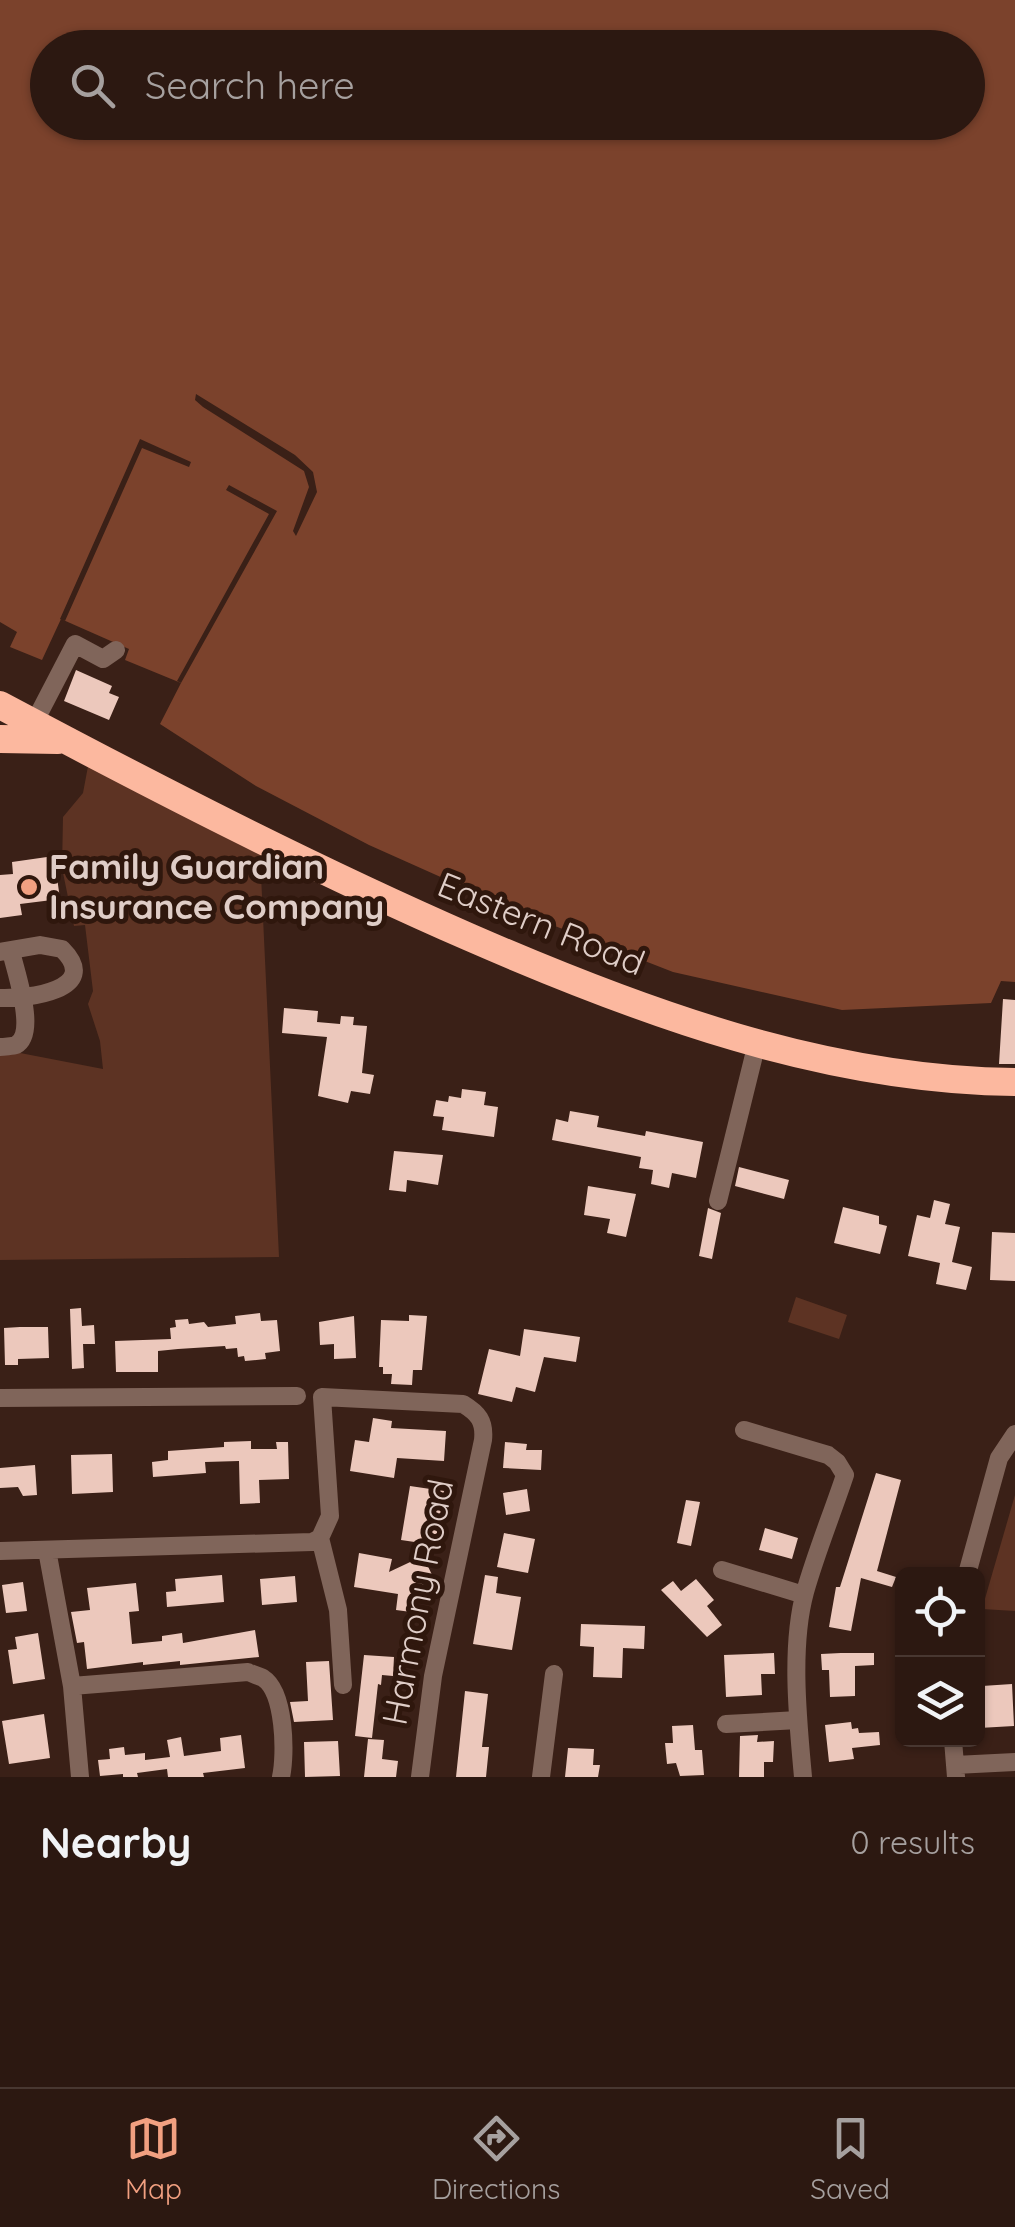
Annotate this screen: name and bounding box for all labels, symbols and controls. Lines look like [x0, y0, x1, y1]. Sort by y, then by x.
search box [30, 30, 985, 140]
icon: search [65, 58, 120, 113]
text: Search here [145, 61, 355, 109]
place label: Family Guardian Insurance Company [49, 844, 384, 928]
street label: Eastern Road [432, 862, 651, 985]
marker: Family Guardian Insurance Company [18, 876, 40, 898]
street label: Harmony Road [372, 1475, 462, 1728]
map controls [895, 1567, 985, 1747]
button: locate [895, 1567, 985, 1657]
button: layers [895, 1657, 985, 1747]
text: Nearby [40, 1816, 191, 1869]
text: 0 results [851, 1822, 975, 1862]
tab: Map [125, 2111, 182, 2206]
tab: Directions [432, 2111, 560, 2206]
tab: Saved [810, 2111, 890, 2206]

